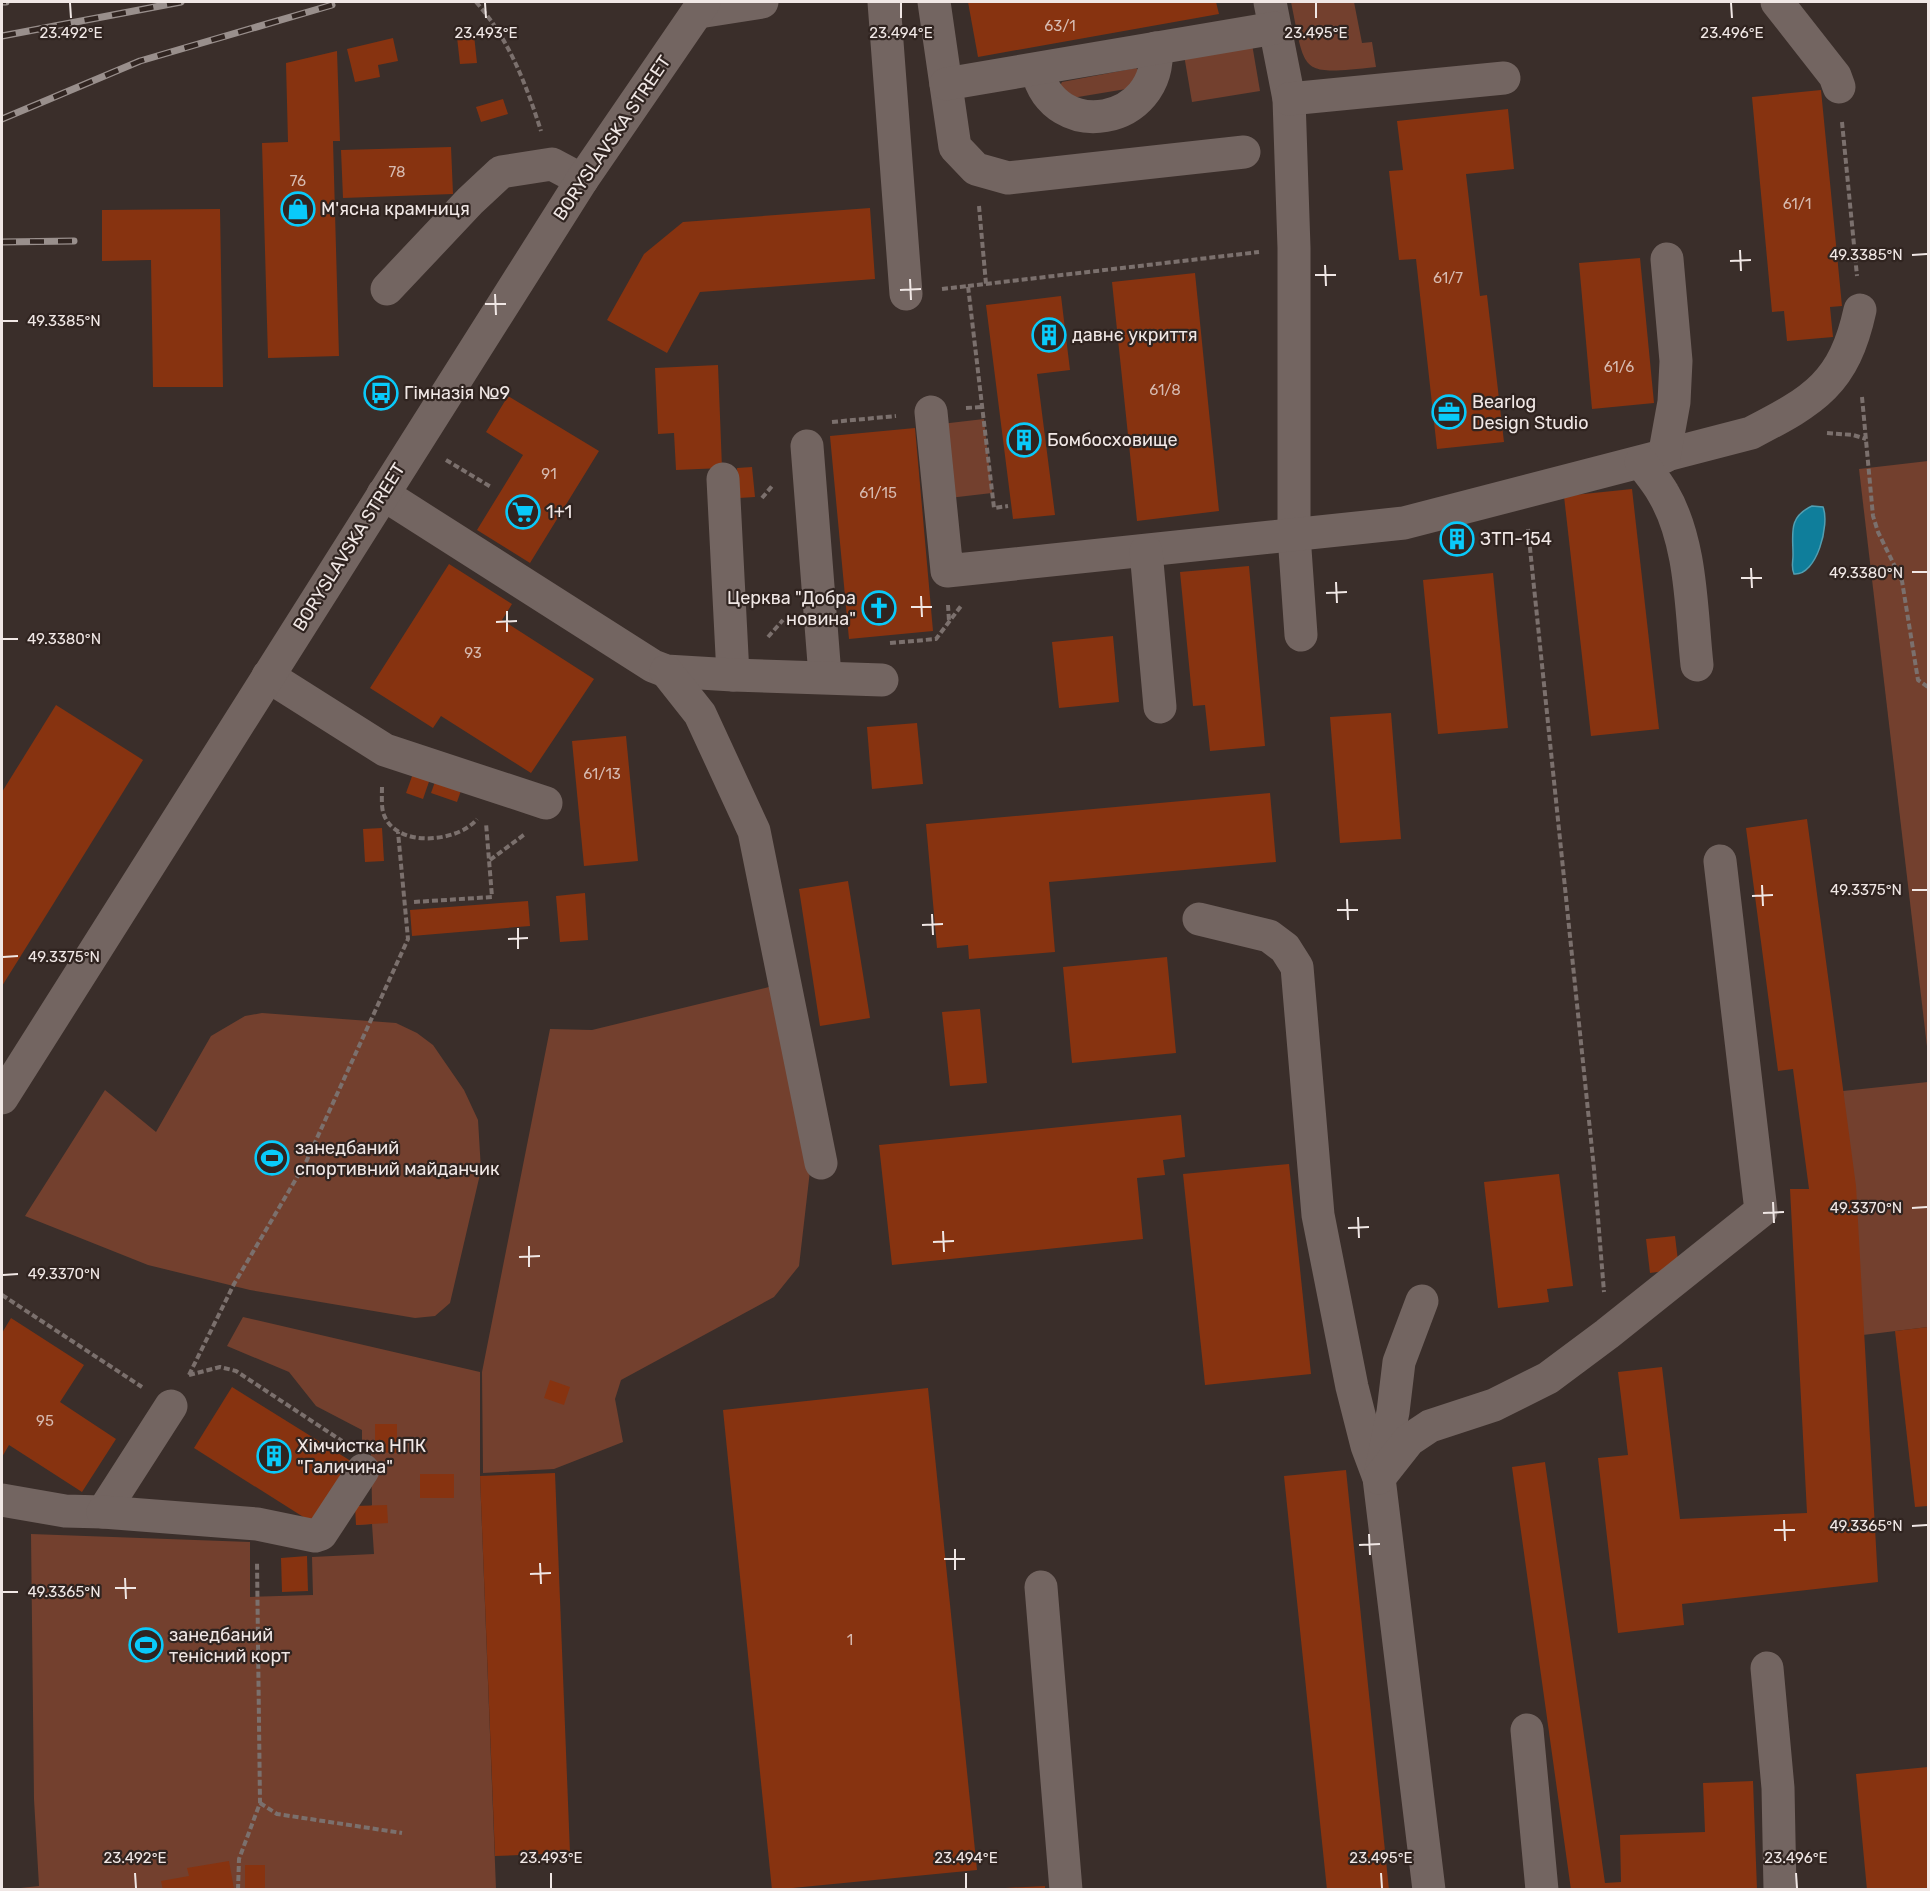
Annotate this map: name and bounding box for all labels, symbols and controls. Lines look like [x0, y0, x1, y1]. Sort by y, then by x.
house number: 63/1 [1044, 17, 1076, 35]
text: 23.492°E [39, 24, 103, 42]
text: 23.493°E [454, 24, 518, 42]
text: 23.494°E [869, 24, 933, 42]
text: 23.495°E [1284, 24, 1348, 42]
text: 23.496°E [1700, 24, 1764, 42]
street label: BORYSLAVSKA STREET [549, 51, 675, 225]
house number: 78 [388, 163, 406, 181]
house number: 76 [290, 172, 306, 190]
shop icon: М'ясна крамниця [280, 191, 316, 227]
house number: 61/1 [1783, 195, 1811, 213]
place label: М'ясна крамниця [321, 198, 470, 220]
text: 49.3385°N [1829, 246, 1903, 264]
house number: 61/7 [1433, 269, 1463, 287]
text: 49.3385°N [27, 312, 101, 330]
building icon: давнє укриття [1031, 317, 1067, 353]
place label: давнє укриття [1072, 324, 1198, 346]
house number: 61/6 [1604, 358, 1634, 376]
bus stop icon: Гімназія №9 [363, 375, 399, 411]
house number: 61/8 [1149, 381, 1181, 399]
place label: Гімназія №9 [404, 382, 510, 404]
place label: Bearlog Design Studio [1472, 391, 1589, 434]
office icon: Bearlog Design Studio [1431, 394, 1467, 430]
building icon: Бомбосховище [1006, 422, 1042, 458]
place label: Бомбосховище [1047, 429, 1178, 451]
street label: BORYSLAVSKA STREET [288, 459, 410, 635]
house number: 91 [541, 465, 557, 483]
house number: 61/15 [859, 484, 897, 502]
supermarket icon: 1+1 [505, 494, 541, 530]
place label: 1+1 [546, 501, 572, 523]
building icon: ЗТП-154 [1439, 521, 1475, 557]
place label: ЗТП-154 [1480, 528, 1552, 550]
text: 49.3380°N [1829, 564, 1903, 582]
place label: Церква "Добра новина" [727, 587, 856, 630]
church icon: Церква "Добра новина" [861, 590, 897, 626]
text: 49.3380°N [27, 630, 101, 648]
house number: 93 [464, 644, 482, 662]
house number: 61/13 [583, 765, 621, 783]
text: 49.3375°N [1830, 881, 1902, 899]
text: 49.3375°N [28, 948, 100, 966]
place label: занедбаний спортивний майданчик [295, 1137, 500, 1180]
sports icon: занедбаний спортивний майданчик [254, 1140, 290, 1176]
text: 49.3370°N [1830, 1199, 1902, 1217]
text: 49.3370°N [28, 1265, 100, 1283]
house number: 95 [36, 1412, 54, 1430]
place label: Хімчистка НПК "Галичина" [297, 1435, 426, 1478]
building icon: Хімчистка НПК "Галичина" [256, 1438, 292, 1474]
text: 49.3365°N [1829, 1517, 1903, 1535]
text: 49.3365°N [27, 1583, 101, 1601]
place label: занедбаний тенісний корт [169, 1624, 290, 1667]
sports icon: занедбаний тенісний корт [128, 1627, 164, 1663]
house number: 1 [847, 1631, 853, 1649]
text: 23.492°E [103, 1849, 167, 1867]
text: 23.493°E [519, 1849, 583, 1867]
text: 23.494°E [934, 1849, 998, 1867]
text: 23.495°E [1349, 1849, 1413, 1867]
text: 23.496°E [1764, 1849, 1828, 1867]

